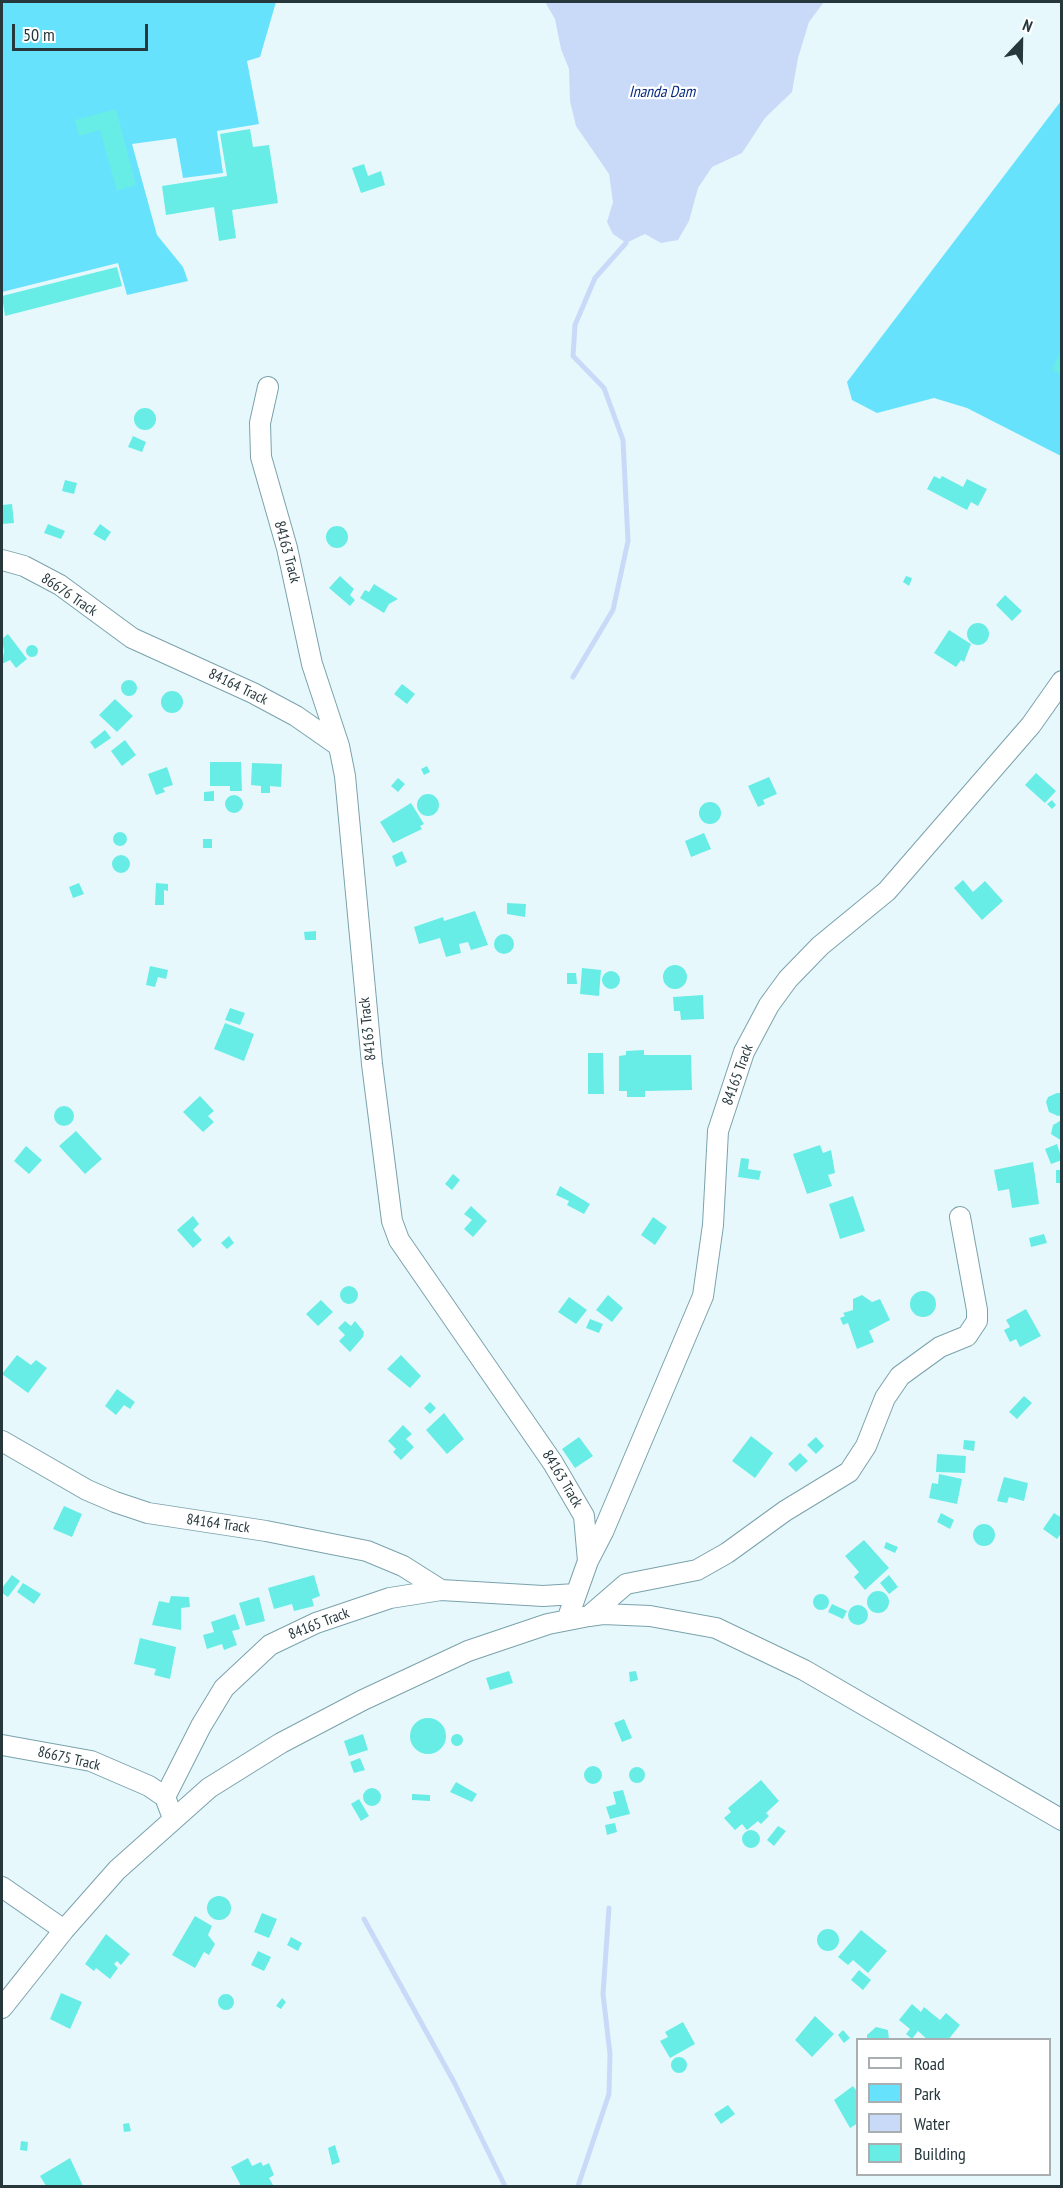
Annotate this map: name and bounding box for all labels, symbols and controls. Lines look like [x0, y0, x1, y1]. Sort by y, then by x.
scale bar [15, 12, 152, 50]
north arrow [991, 12, 1051, 72]
text: N [1020, 14, 1035, 36]
text: 50 m [23, 23, 55, 46]
water label: Inanda Dam [629, 82, 695, 102]
street label: 84163 Track [270, 519, 304, 585]
street label: 86676 Track [38, 570, 100, 620]
street label: 84164 Track [205, 665, 271, 709]
street label: 84163 Track [356, 996, 380, 1062]
street label: 84165 Track [719, 1042, 757, 1108]
street label: 84163 Track [538, 1447, 586, 1511]
street label: 84164 Track [185, 1511, 251, 1537]
street label: 84165 Track [286, 1604, 352, 1644]
street label: 86675 Track [36, 1743, 102, 1775]
legend [856, 2038, 1051, 2176]
text: Road [914, 2052, 945, 2075]
text: Park [914, 2082, 941, 2105]
text: Water [914, 2112, 950, 2135]
text: Building [914, 2142, 966, 2165]

